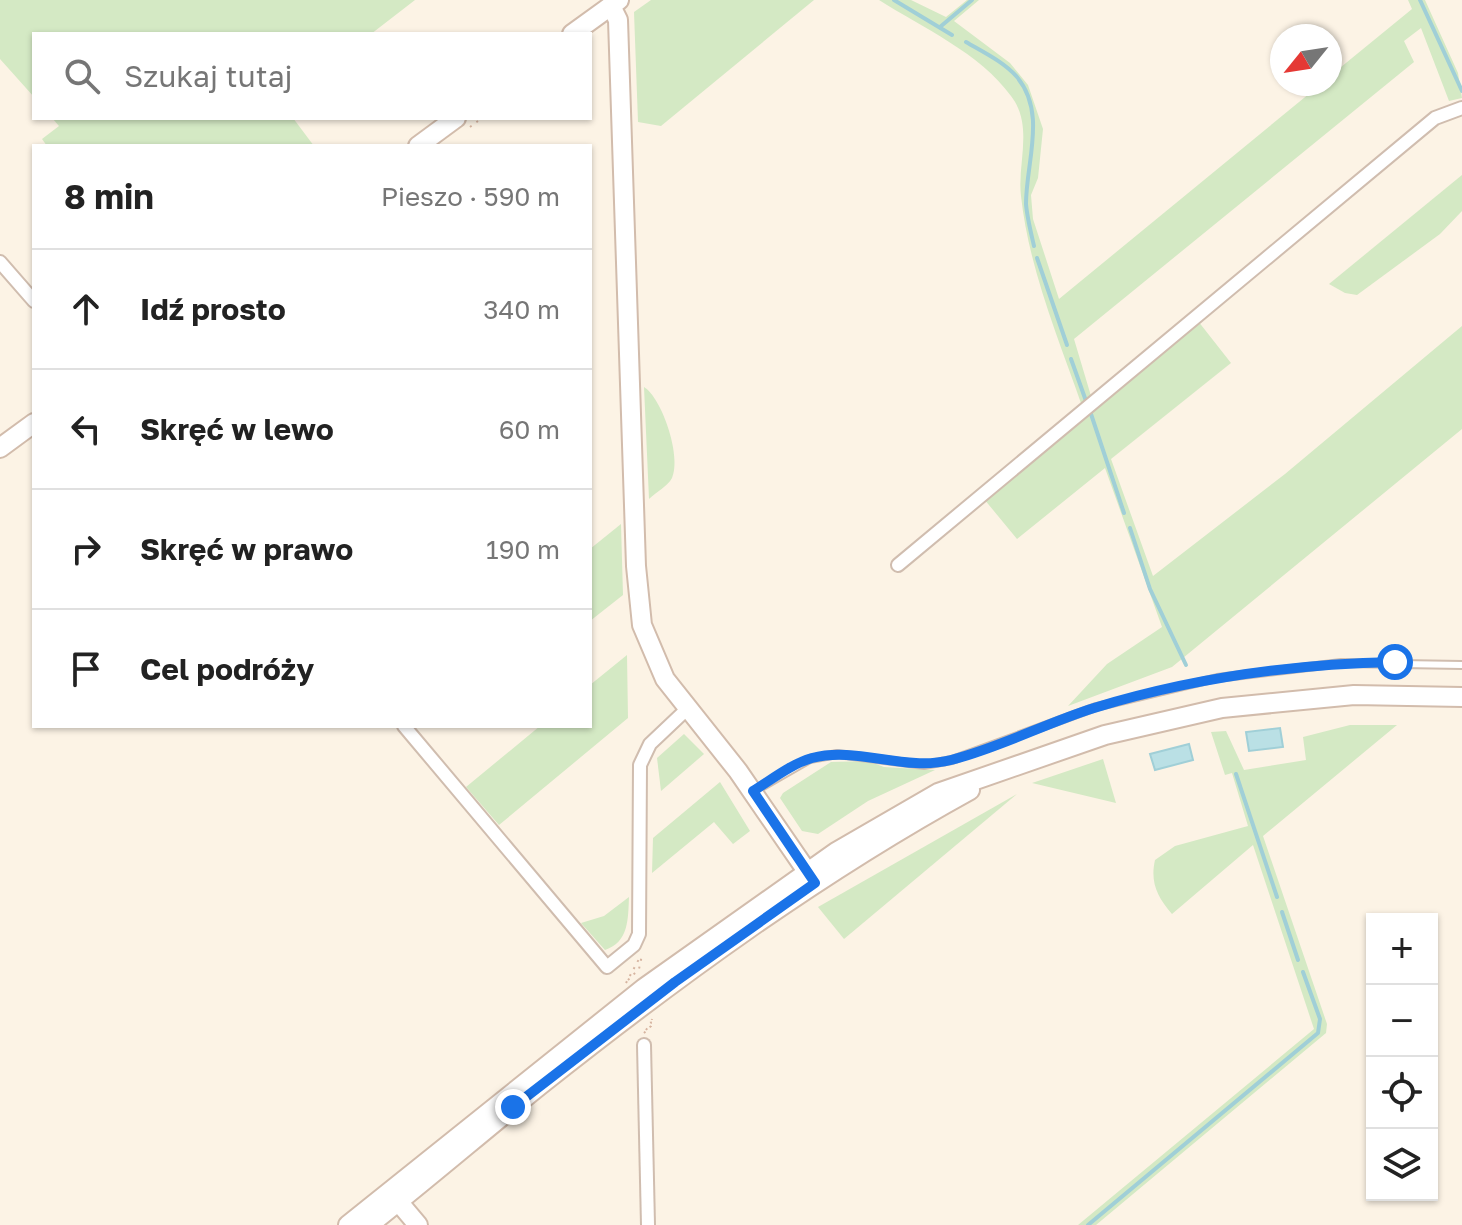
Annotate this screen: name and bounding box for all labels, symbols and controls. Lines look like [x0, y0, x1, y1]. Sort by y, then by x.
north arrow [1270, 24, 1342, 96]
search box [32, 32, 592, 120]
icon: search [60, 54, 104, 98]
text: Szukaj tutaj [124, 58, 293, 94]
text: 8 min [64, 176, 154, 216]
text: Pieszo · 590 m [381, 181, 560, 212]
icon: ahead [64, 287, 108, 331]
text: Idź prosto [140, 291, 286, 327]
text: 340 m [483, 294, 560, 325]
icon: left [64, 407, 108, 451]
text: Skręć w lewo [140, 411, 334, 447]
text: 60 m [499, 414, 560, 445]
icon: right [64, 527, 108, 571]
text: Skręć w prawo [140, 531, 353, 567]
text: 190 m [486, 534, 560, 565]
route start [1377, 644, 1413, 680]
icon: arrive [64, 647, 108, 691]
text: Cel podróży [140, 651, 314, 687]
map controls [1366, 913, 1438, 1201]
button: + [1366, 913, 1438, 985]
button: − [1366, 985, 1438, 1057]
button: locate [1366, 1057, 1438, 1129]
route end [495, 1089, 531, 1125]
button: layers [1366, 1129, 1438, 1201]

